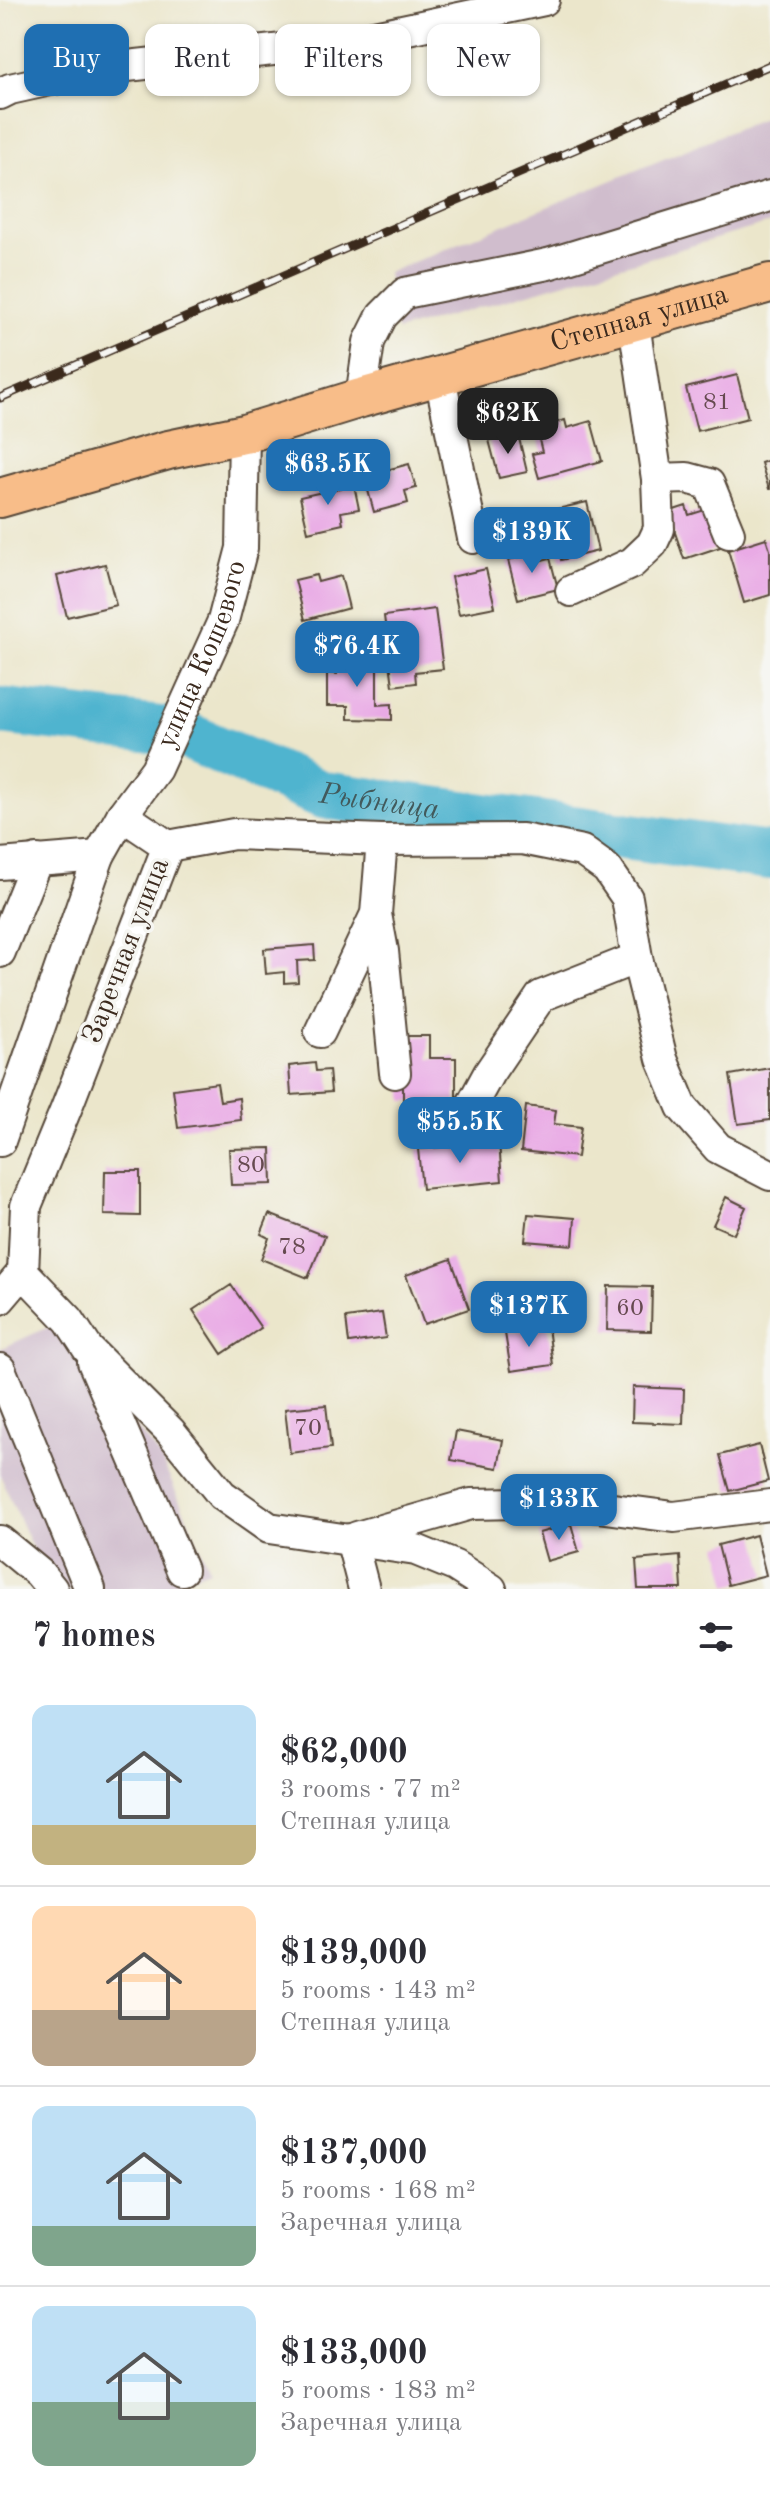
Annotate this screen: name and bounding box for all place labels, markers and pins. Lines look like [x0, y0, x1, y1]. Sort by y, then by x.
pin: $62K [461, 388, 555, 456]
pin: $63.5K [263, 439, 393, 507]
pin: $139K [476, 507, 588, 575]
pin: $76.4K [292, 621, 422, 689]
pin: $55.5K [395, 1097, 525, 1165]
pin: $137K [473, 1281, 585, 1349]
pin: $133K [503, 1474, 615, 1542]

